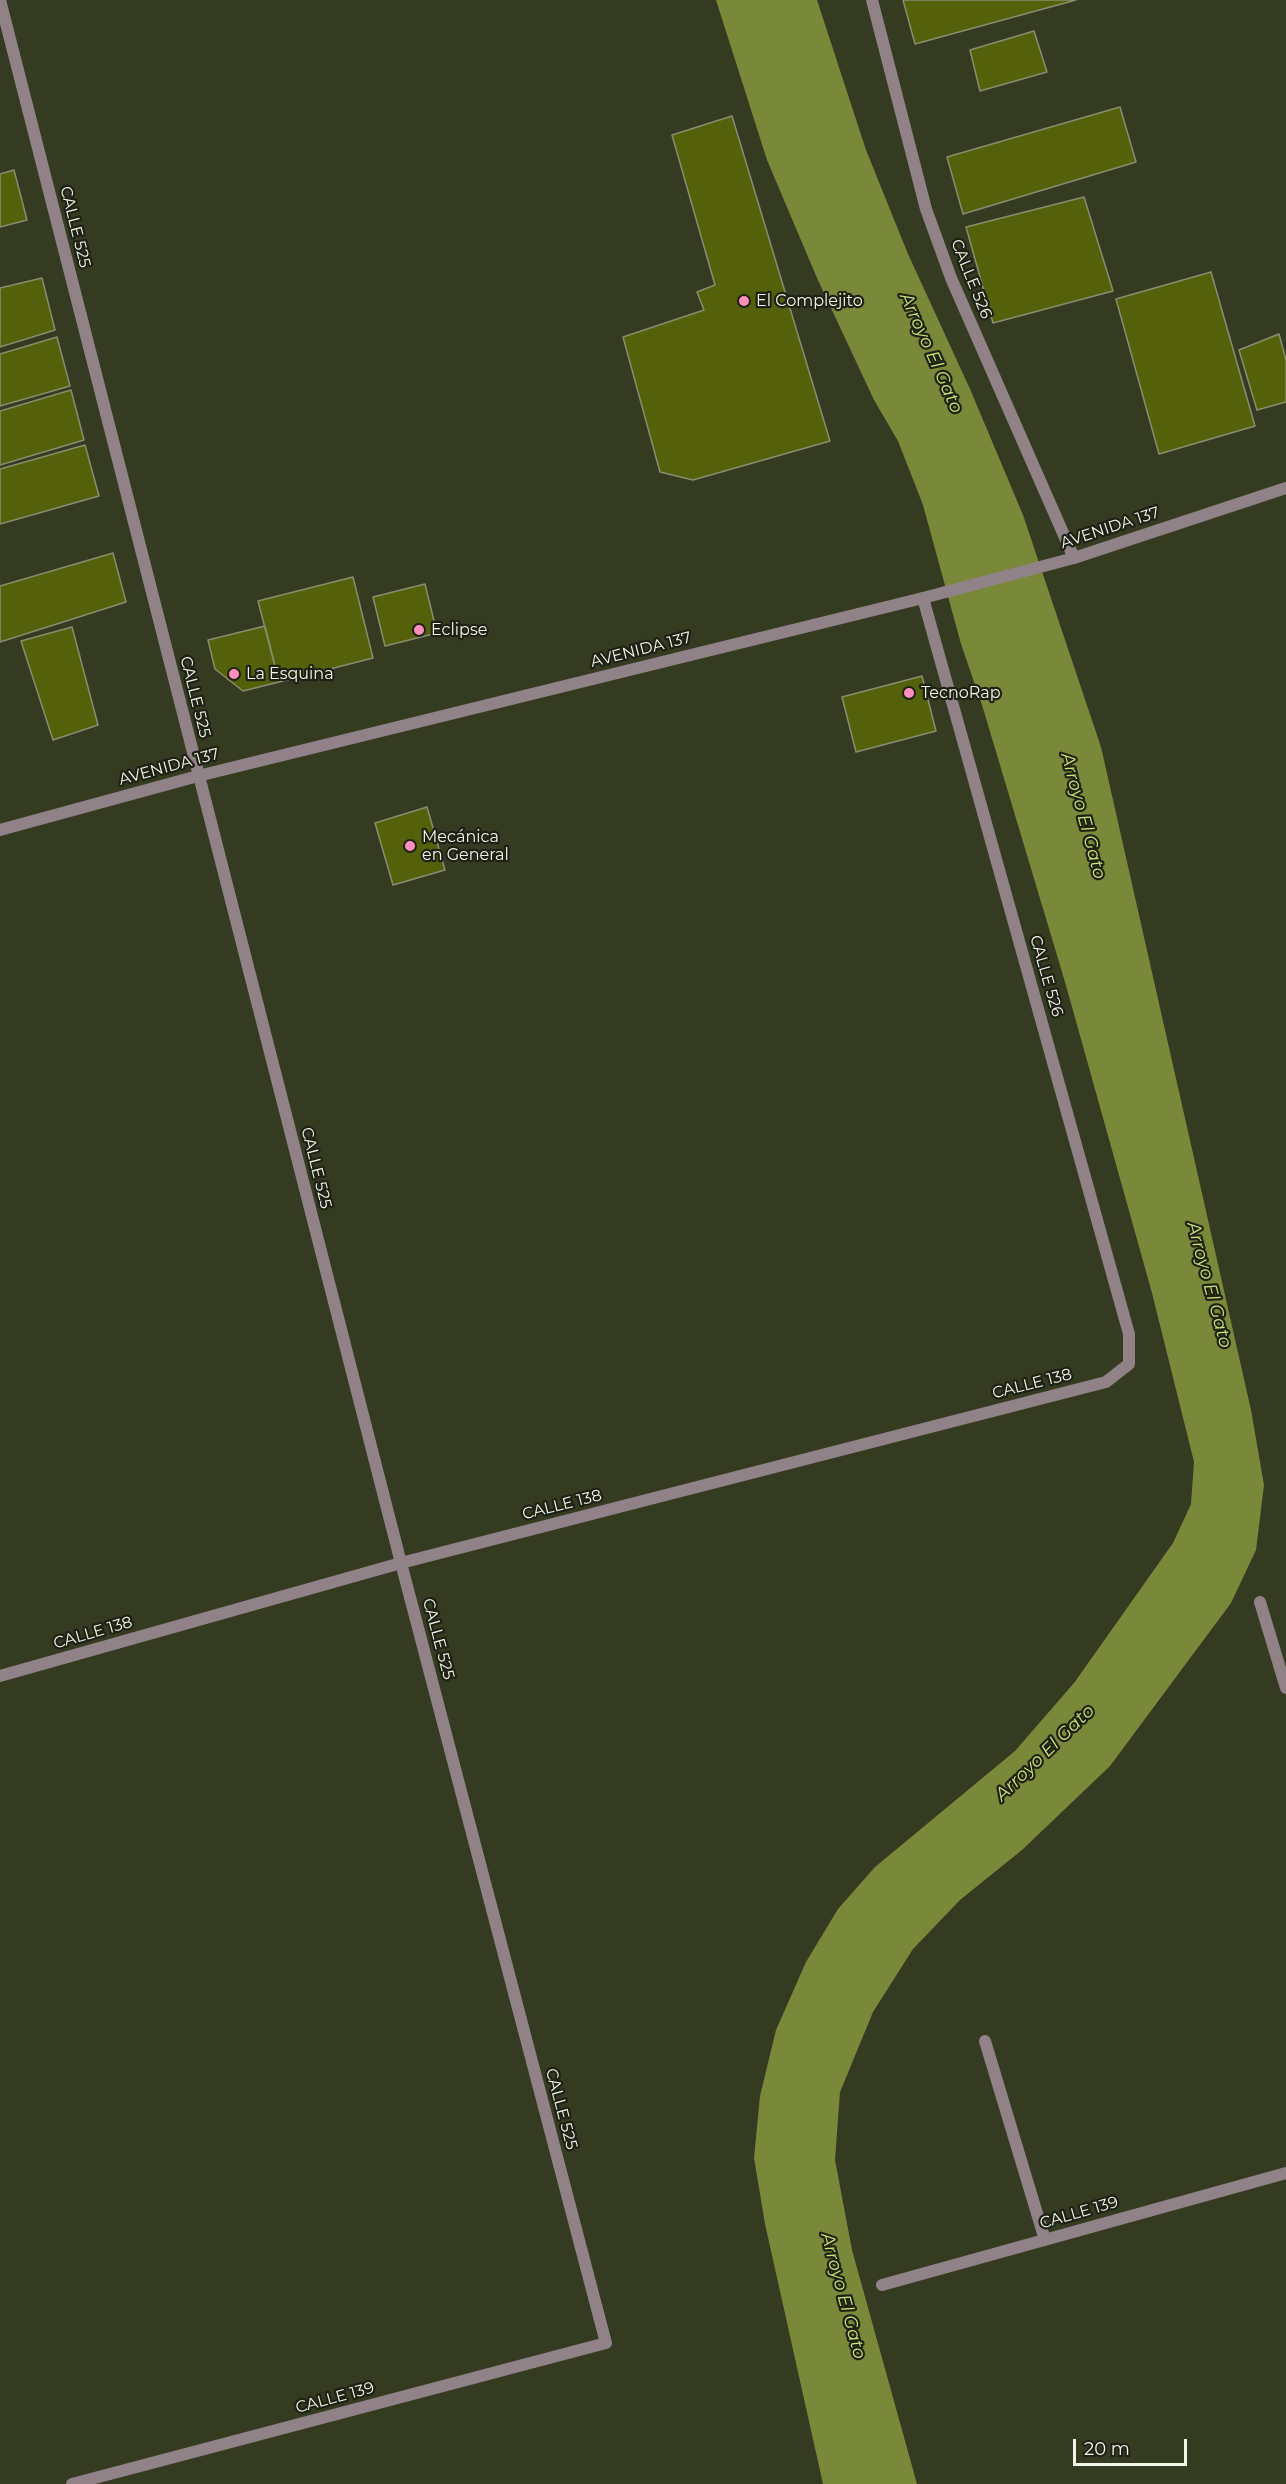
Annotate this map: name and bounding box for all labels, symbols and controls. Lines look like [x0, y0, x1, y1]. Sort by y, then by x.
street label: CALLE 525 [56, 184, 94, 270]
street label: CALLE 526 [946, 236, 996, 322]
water label: Arroyo El Gato [895, 289, 967, 417]
place label: El Complejito [756, 291, 863, 311]
marker: El Complejito [737, 294, 751, 308]
street label: AVENIDA 137 [1058, 503, 1162, 553]
place label: Eclipse [431, 620, 487, 640]
marker: Eclipse [412, 623, 426, 637]
street label: AVENIDA 137 [589, 628, 693, 672]
street label: CALLE 525 [176, 654, 214, 740]
place label: La Esquina [246, 664, 334, 684]
marker: La Esquina [227, 667, 241, 681]
place label: TecnoRap [921, 683, 1001, 703]
marker: TecnoRap [902, 686, 916, 700]
street label: AVENIDA 137 [117, 744, 221, 790]
water label: Arroyo El Gato [1056, 751, 1110, 881]
place label: Mecánica en General [422, 827, 509, 865]
marker: Mecánica en General [403, 839, 417, 853]
street label: CALLE 526 [1025, 933, 1067, 1019]
street label: CALLE 525 [297, 1125, 335, 1211]
water label: Arroyo El Gato [1182, 1220, 1236, 1350]
street label: CALLE 138 [990, 1365, 1074, 1403]
street label: CALLE 138 [520, 1486, 604, 1524]
street label: CALLE 525 [418, 1596, 458, 1682]
street label: CALLE 138 [51, 1613, 135, 1653]
water label: Arroyo El Gato [991, 1700, 1099, 1806]
street label: CALLE 525 [541, 2066, 581, 2152]
street label: CALLE 139 [1038, 2193, 1120, 2233]
water label: Arroyo El Gato [816, 2231, 870, 2361]
street label: CALLE 139 [293, 2378, 377, 2418]
scale bar [1076, 2427, 1190, 2465]
text: 20 m [1084, 2438, 1130, 2460]

